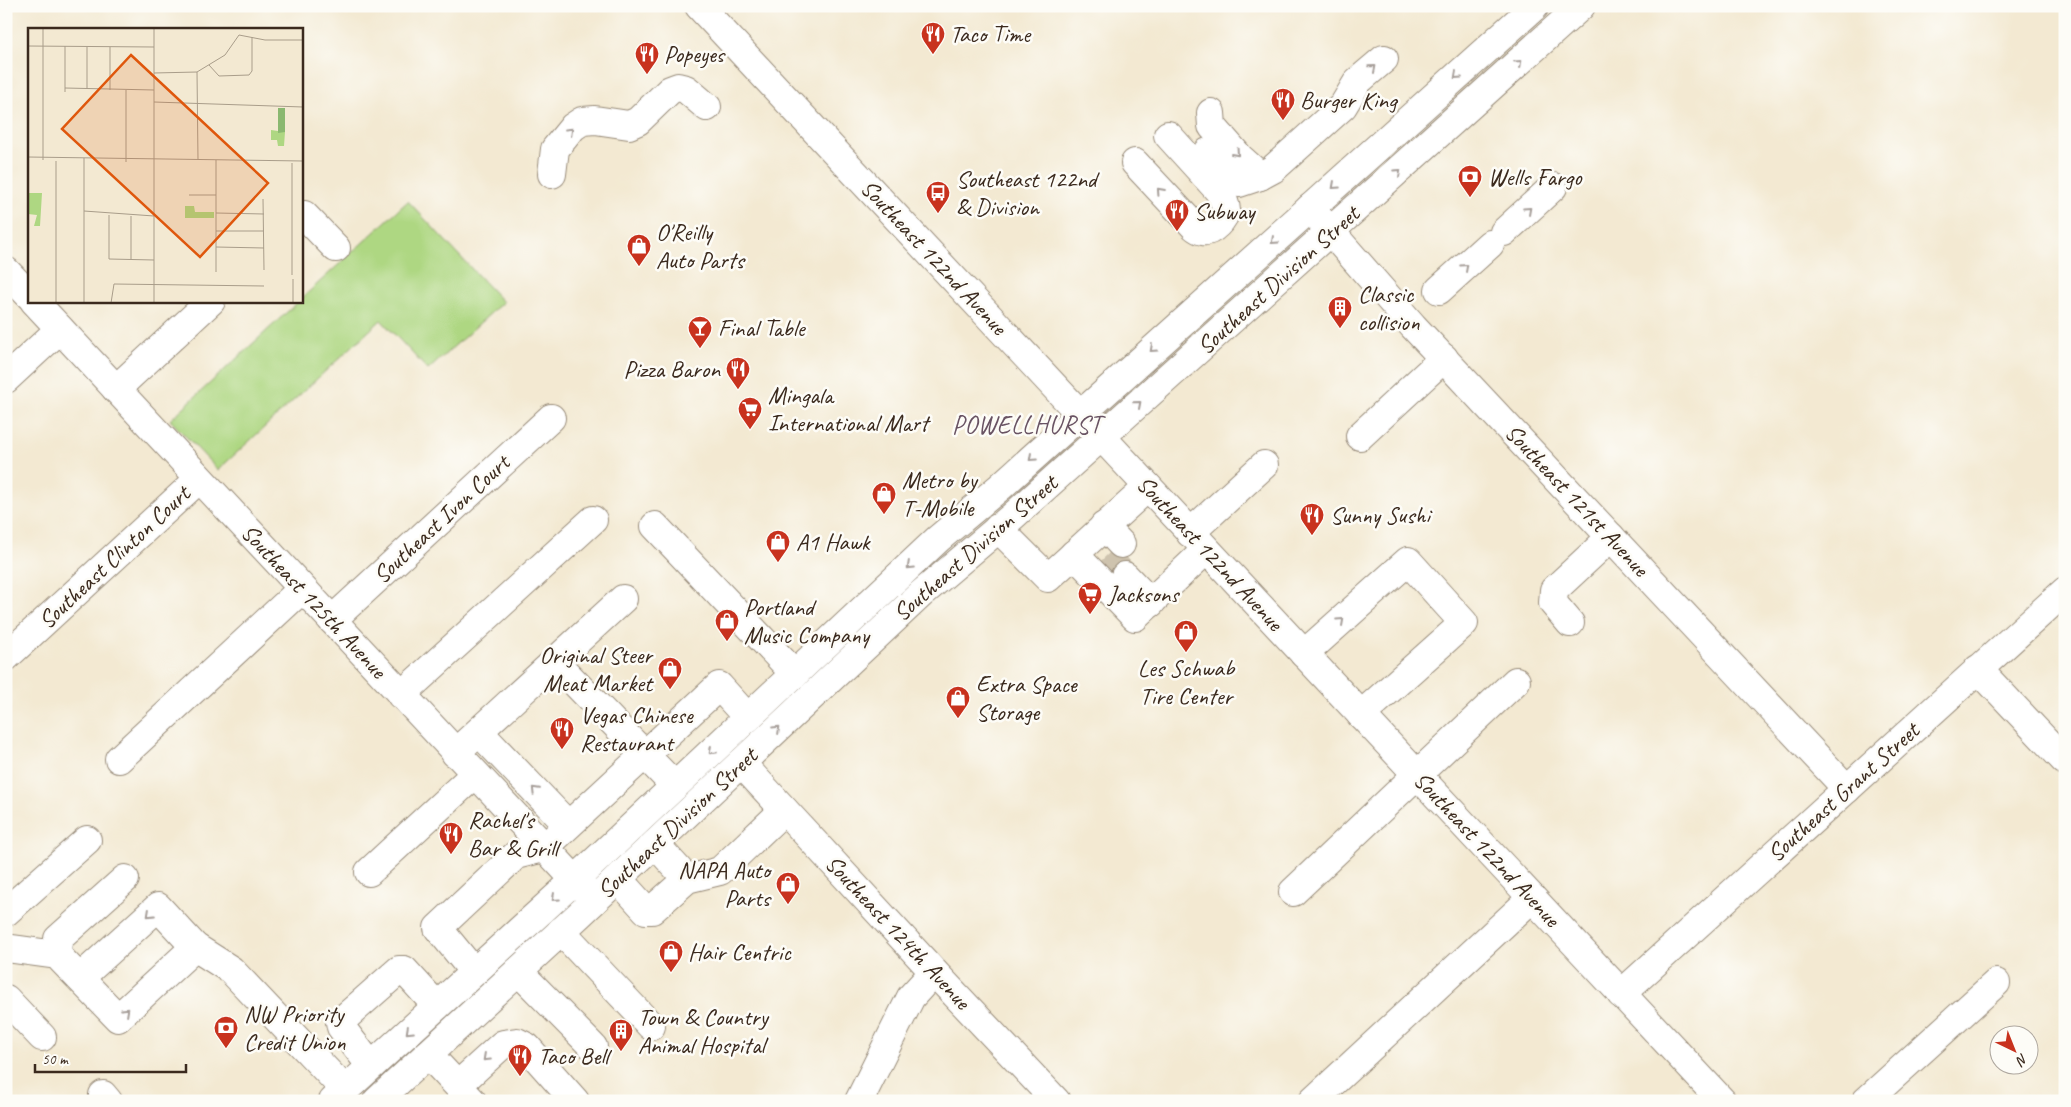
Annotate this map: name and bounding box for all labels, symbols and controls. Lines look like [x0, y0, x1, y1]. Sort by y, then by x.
place label: Taco Time [950, 19, 1032, 49]
restaurant icon: Taco Time [920, 21, 946, 55]
inset map [28, 28, 302, 302]
place label: Popeyes [664, 39, 726, 69]
restaurant icon: Popeyes [634, 41, 660, 75]
one-way arrow [1513, 60, 1522, 69]
one-way arrow [1367, 65, 1376, 74]
one-way arrow [1453, 70, 1462, 79]
place label: Burger King [1300, 85, 1399, 115]
restaurant icon: Burger King [1270, 87, 1296, 121]
one-way arrow [564, 128, 573, 137]
one-way arrow [1230, 147, 1239, 156]
place label: Wells Fargo [1488, 162, 1583, 192]
place label: Southeast 122nd & Division [956, 164, 1100, 222]
bank icon: Wells Fargo [1457, 164, 1483, 198]
one-way arrow [1392, 169, 1401, 178]
street label: Southeast 122nd Avenue [854, 173, 1015, 343]
bus stop icon: Southeast 122nd & Division [925, 180, 951, 214]
one-way arrow [1331, 180, 1340, 189]
one-way arrow [1157, 187, 1166, 196]
place label: Subway [1194, 196, 1256, 226]
restaurant icon: Subway [1164, 198, 1190, 232]
street label: Southeast Division Street [1191, 198, 1367, 361]
one-way arrow [1523, 207, 1532, 216]
place label: O'Reilly Auto Parts [656, 217, 747, 275]
shop icon: O'Reilly Auto Parts [626, 233, 652, 267]
one-way arrow [1270, 235, 1279, 244]
one-way arrow [1459, 264, 1468, 273]
place label: Classic collision [1358, 279, 1420, 337]
building icon: Classic collision [1327, 295, 1353, 329]
place label: Final Table [718, 313, 807, 343]
bar icon: Final Table [687, 315, 713, 349]
one-way arrow [1149, 343, 1158, 352]
place label: Pizza Baron [624, 354, 721, 384]
restaurant icon: Pizza Baron [725, 356, 751, 390]
place label: Mingala International Mart [768, 380, 931, 438]
supermarket icon: Mingala International Mart [737, 396, 763, 430]
one-way arrow [1132, 401, 1141, 410]
district label: POWELLHURST [952, 409, 1107, 441]
street label: Southeast 121st Avenue [1499, 418, 1657, 584]
street label: Southeast Ivon Court [367, 447, 517, 590]
one-way arrow [1029, 452, 1038, 461]
place label: Metro by T-Mobile [902, 465, 978, 523]
street label: Southeast Division Street [887, 467, 1065, 628]
street label: Southeast 122nd Avenue [1130, 469, 1291, 639]
street label: Southeast Clinton Court [32, 478, 198, 635]
shop icon: Metro by T-Mobile [871, 481, 897, 515]
place label: Sunny Sushi [1330, 500, 1433, 530]
restaurant icon: Sunny Sushi [1299, 502, 1325, 536]
street label: Southeast 125th Avenue [235, 518, 395, 686]
place label: A1 Hawk [796, 527, 872, 557]
shop icon: A1 Hawk [765, 529, 791, 563]
one-way arrow [907, 560, 916, 569]
place label: Jacksons [1107, 579, 1180, 609]
supermarket icon: Jacksons [1077, 581, 1103, 615]
place label: Portland Music Company [744, 592, 871, 650]
shop icon: Portland Music Company [714, 608, 740, 642]
one-way arrow [1335, 618, 1344, 627]
shop icon: Les Schwab Tire Center [1173, 619, 1199, 653]
place label: Original Steer Meat Market [539, 640, 654, 698]
place label: Les Schwab Tire Center [1138, 653, 1236, 711]
shop icon: Original Steer Meat Market [657, 656, 683, 690]
place label: Extra Space Storage [976, 669, 1079, 727]
shop icon: Extra Space Storage [945, 685, 971, 719]
place label: Vegas Chinese Restaurant [580, 700, 695, 758]
street label: Southeast Grant Street [1761, 715, 1927, 868]
restaurant icon: Vegas Chinese Restaurant [549, 716, 575, 750]
one-way arrow [771, 726, 780, 735]
street label: Southeast Division Street [591, 740, 765, 905]
one-way arrow [709, 745, 718, 754]
street label: Southeast 122nd Avenue [1407, 765, 1568, 935]
one-way arrow [531, 787, 540, 796]
place label: Rachel's Bar & Grill [468, 805, 562, 863]
restaurant icon: Rachel's Bar & Grill [438, 821, 464, 855]
street label: Southeast 124th Avenue [819, 849, 979, 1017]
place label: NAPA Auto Parts [678, 855, 773, 913]
shop icon: NAPA Auto Parts [775, 871, 801, 905]
one-way arrow [551, 892, 560, 901]
one-way arrow [146, 908, 155, 917]
place label: Hair Centric [688, 937, 792, 967]
shop icon: Hair Centric [658, 939, 684, 973]
place label: NW Priority Credit Union [244, 999, 346, 1057]
place label: Town & Country Animal Hospital [638, 1002, 769, 1060]
one-way arrow [121, 1008, 130, 1017]
bank icon: NW Priority Credit Union [213, 1015, 239, 1049]
building icon: Town & Country Animal Hospital [608, 1018, 634, 1052]
north arrow [1988, 1024, 2038, 1074]
one-way arrow [406, 1025, 415, 1034]
place label: Taco Bell [538, 1041, 612, 1071]
scale bar [35, 1042, 186, 1074]
restaurant icon: Taco Bell [507, 1043, 533, 1077]
text: 50 m [42, 1050, 69, 1069]
text: N [2012, 1050, 2031, 1070]
one-way arrow [483, 1052, 492, 1061]

